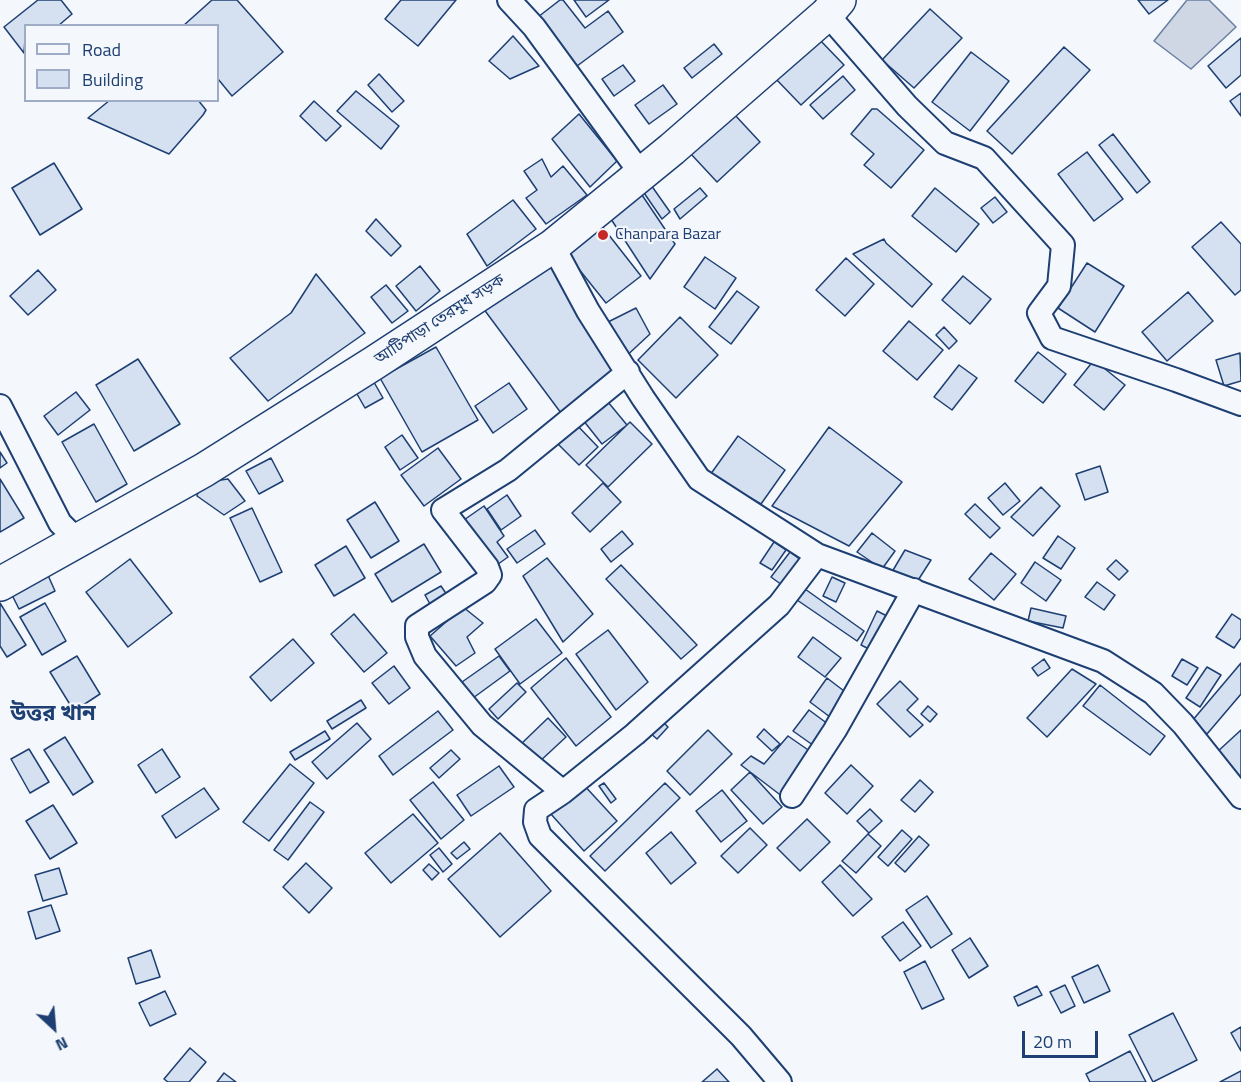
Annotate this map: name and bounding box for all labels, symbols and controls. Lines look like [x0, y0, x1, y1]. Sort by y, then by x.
legend [24, 24, 219, 102]
text: Road [82, 36, 121, 63]
text: Building [82, 66, 143, 93]
place label: Chanpara Bazar [615, 225, 721, 245]
marker: Chanpara Bazar [596, 228, 610, 242]
street label: আটিপাড়া তেরমুখ সড়ক [371, 271, 509, 369]
district label: উত্তর খান [10, 702, 96, 728]
north arrow [24, 998, 84, 1058]
scale bar [1025, 1019, 1102, 1057]
text: 20 m [1033, 1028, 1072, 1055]
text: N [52, 1031, 72, 1057]

